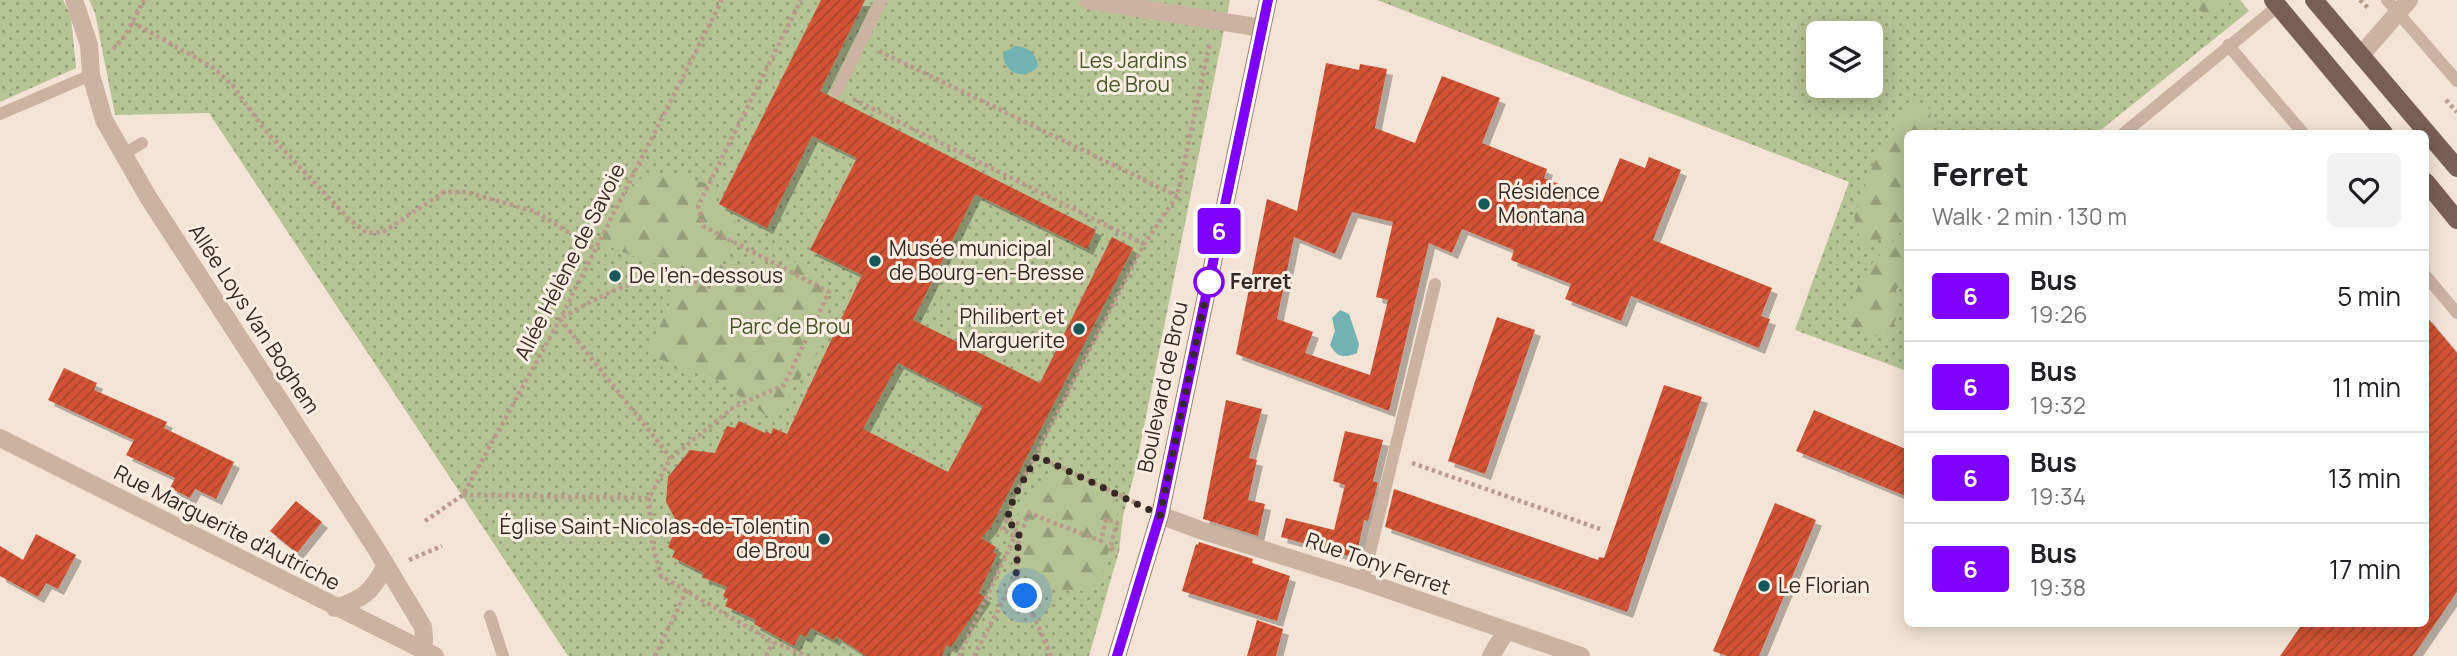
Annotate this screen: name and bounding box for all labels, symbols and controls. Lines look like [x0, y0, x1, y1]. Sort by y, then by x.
map controls [1806, 21, 1883, 98]
button: layers [1806, 21, 1883, 98]
park label: Les Jardins de Brou [1079, 46, 1187, 98]
text: Ferret [1932, 151, 2029, 196]
button: heart [2327, 153, 2401, 227]
street label: Allée Hélène de Savoie [507, 158, 631, 365]
place label: Résidence Montana [1498, 177, 1600, 229]
marker: Résidence Montana [1476, 196, 1492, 212]
text: Walk · 2 min · 130 m [1932, 200, 2127, 232]
line badge: 6 [1196, 208, 1242, 254]
text: 6 [1212, 214, 1226, 247]
street label: Allée Loys Van Boghem [183, 218, 327, 419]
place label: Musée municipal de Bourg-en-Bresse [889, 234, 1084, 286]
marker: Musée municipal de Bourg-en-Bresse [867, 253, 883, 269]
place label: De l'en-dessous [629, 261, 783, 289]
text: Bus [2030, 262, 2077, 298]
marker: Ferret [1194, 267, 1224, 297]
place label: Ferret [1230, 267, 1292, 295]
marker: De l'en-dessous [607, 268, 623, 284]
text: 5 min [2337, 278, 2401, 314]
text: 6 [1963, 279, 1978, 312]
text: 19:26 [2030, 298, 2088, 330]
street label: Boulevard de Brou [1130, 299, 1194, 475]
place label: Philibert et Marguerite [959, 302, 1065, 354]
park label: Parc de Brou [729, 312, 851, 340]
marker: Philibert et Marguerite [1071, 321, 1087, 337]
text: Bus [2030, 353, 2077, 389]
text: 11 min [2332, 369, 2401, 405]
text: 6 [1963, 370, 1978, 403]
text: 19:32 [2030, 389, 2086, 421]
text: Bus [2030, 444, 2077, 480]
street label: Rue Marguerite d'Autriche [110, 458, 345, 596]
text: 13 min [2328, 460, 2401, 496]
text: 6 [1963, 461, 1978, 494]
text: 19:34 [2030, 480, 2086, 512]
place label: Église Saint-Nicolas-de-Tolentin de Brou [499, 512, 810, 564]
street label: Rue Tony Ferret [1302, 525, 1454, 601]
marker: Église Saint-Nicolas-de-Tolentin de Brou [816, 531, 832, 547]
text: Bus [2030, 535, 2077, 571]
text: 17 min [2329, 551, 2401, 587]
text: 6 [1963, 552, 1978, 585]
place label: Le Florian [1778, 571, 1870, 599]
text: 19:38 [2030, 571, 2086, 603]
your location [1007, 578, 1042, 613]
marker: Le Florian [1756, 578, 1772, 594]

